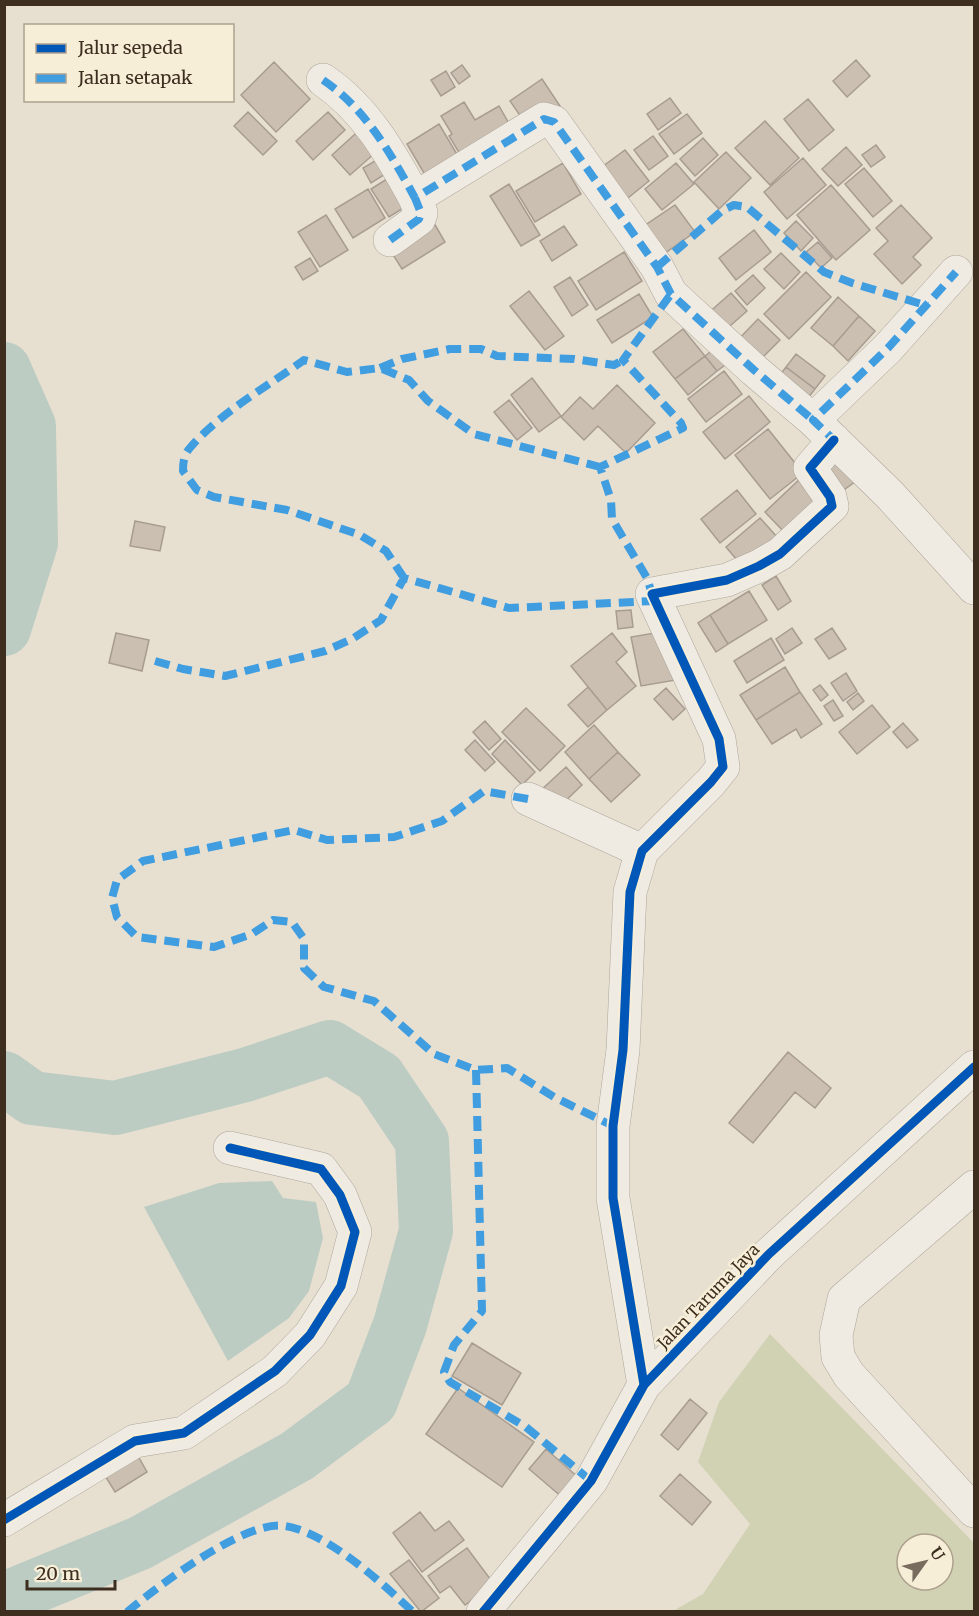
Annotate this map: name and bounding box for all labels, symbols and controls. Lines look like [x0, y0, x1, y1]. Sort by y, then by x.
legend [24, 24, 234, 102]
text: Jalur sepeda [77, 36, 183, 59]
text: Jalan setapak [77, 66, 193, 89]
street label: Jalan Taruma Jaya [652, 1239, 764, 1353]
north arrow [895, 1532, 955, 1592]
text: U [926, 1543, 949, 1564]
scale bar [27, 1553, 116, 1591]
text: 20 m [36, 1562, 80, 1585]

